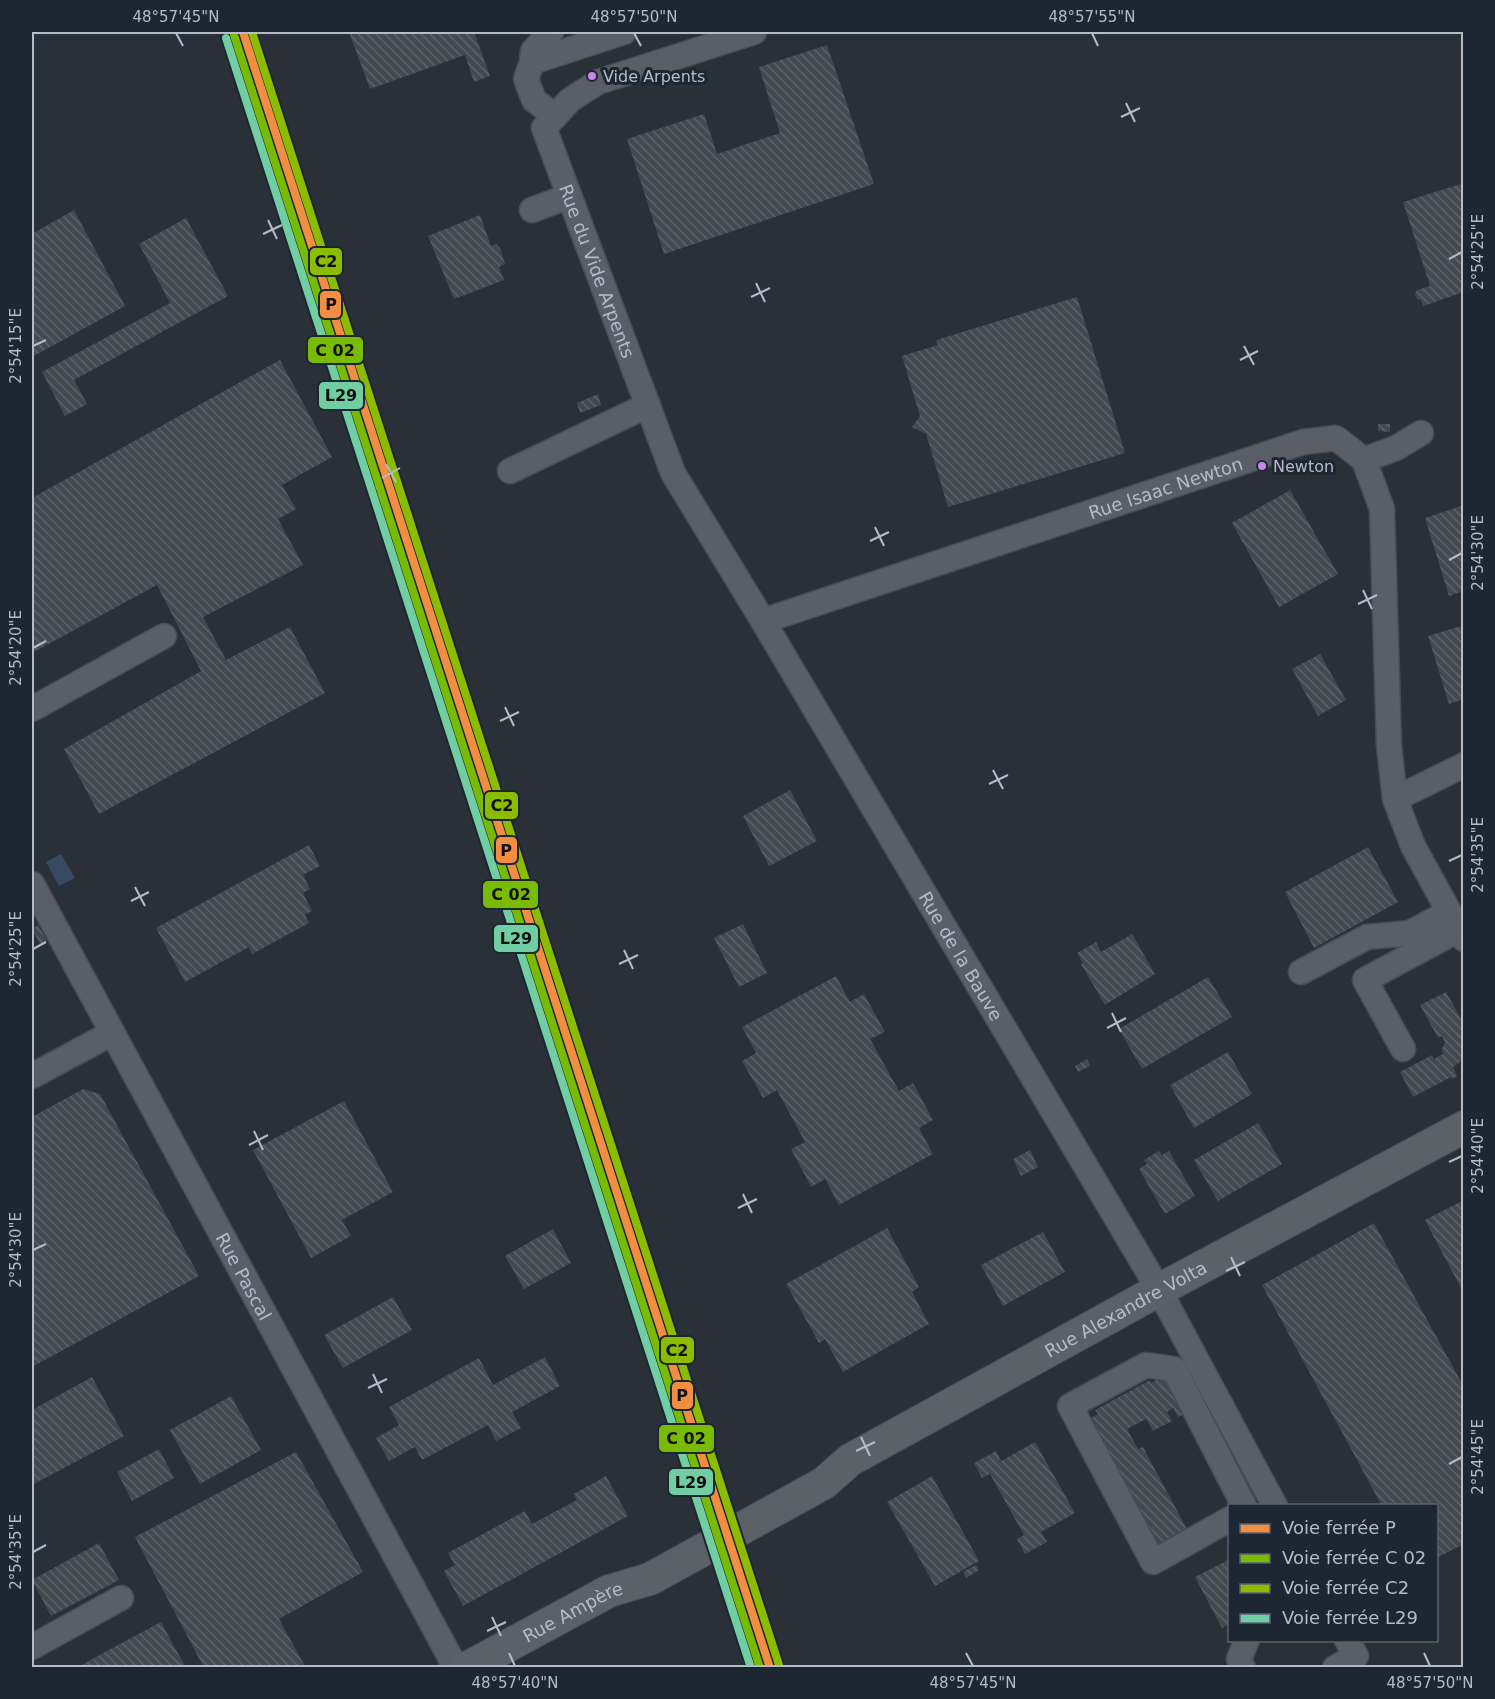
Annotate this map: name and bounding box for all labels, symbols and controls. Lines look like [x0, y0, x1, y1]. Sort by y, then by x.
text: 48°57'45"N [132, 8, 220, 26]
text: 48°57'50"N [590, 8, 678, 26]
text: 48°57'55"N [1048, 8, 1136, 26]
place label: Vide Arpents [603, 67, 705, 86]
marker: Vide Arpents [586, 70, 598, 82]
street label: Rue du Vide Arpents [555, 181, 640, 361]
text: 2°54'25"E [1469, 214, 1487, 290]
line badge: C2 [309, 247, 343, 276]
text: C2 [315, 252, 337, 271]
line badge: P [319, 290, 342, 319]
text: P [325, 295, 337, 314]
text: 2°54'15"E [7, 308, 25, 384]
line badge: C 02 [307, 336, 364, 364]
text: C 02 [315, 341, 355, 360]
line badge: L29 [318, 381, 364, 410]
text: L29 [325, 386, 357, 405]
street label: Rue Isaac Newton [1086, 452, 1245, 523]
place label: Newton [1273, 457, 1334, 476]
marker: Newton [1256, 460, 1268, 472]
text: 2°54'30"E [1469, 515, 1487, 591]
text: 2°54'20"E [7, 610, 25, 686]
line badge: C2 [484, 791, 519, 820]
text: C2 [491, 796, 513, 815]
text: 2°54'35"E [1469, 817, 1487, 893]
line badge: P [495, 836, 518, 864]
text: P [500, 841, 512, 860]
line badge: C 02 [482, 880, 539, 909]
text: C 02 [491, 885, 531, 904]
street label: Rue de la Bauve [915, 887, 1008, 1024]
text: 2°54'25"E [7, 911, 25, 987]
line badge: L29 [493, 924, 539, 953]
text: L29 [500, 929, 532, 948]
text: 2°54'40"E [1469, 1118, 1487, 1194]
text: 2°54'30"E [7, 1212, 25, 1288]
street label: Rue Pascal [212, 1229, 276, 1324]
street label: Rue Alexandre Volta [1041, 1256, 1210, 1361]
line badge: C2 [660, 1336, 695, 1364]
text: C2 [666, 1341, 688, 1360]
line badge: P [671, 1381, 694, 1410]
text: P [676, 1386, 688, 1405]
text: 2°54'45"E [1469, 1419, 1487, 1495]
line badge: C 02 [658, 1424, 715, 1453]
text: C 02 [666, 1429, 706, 1448]
line badge: L29 [668, 1468, 714, 1496]
text: L29 [675, 1473, 707, 1492]
legend [1228, 1504, 1438, 1642]
text: 2°54'35"E [7, 1514, 25, 1590]
text: Voie ferrée P [1282, 1517, 1396, 1538]
text: Voie ferrée C 02 [1282, 1547, 1426, 1568]
street label: Rue Ampère [519, 1577, 625, 1646]
text: Voie ferrée C2 [1282, 1577, 1409, 1598]
text: Voie ferrée L29 [1282, 1607, 1418, 1628]
text: 48°57'40"N [471, 1674, 559, 1692]
text: 48°57'45"N [929, 1674, 1017, 1692]
text: 48°57'50"N [1386, 1674, 1474, 1692]

